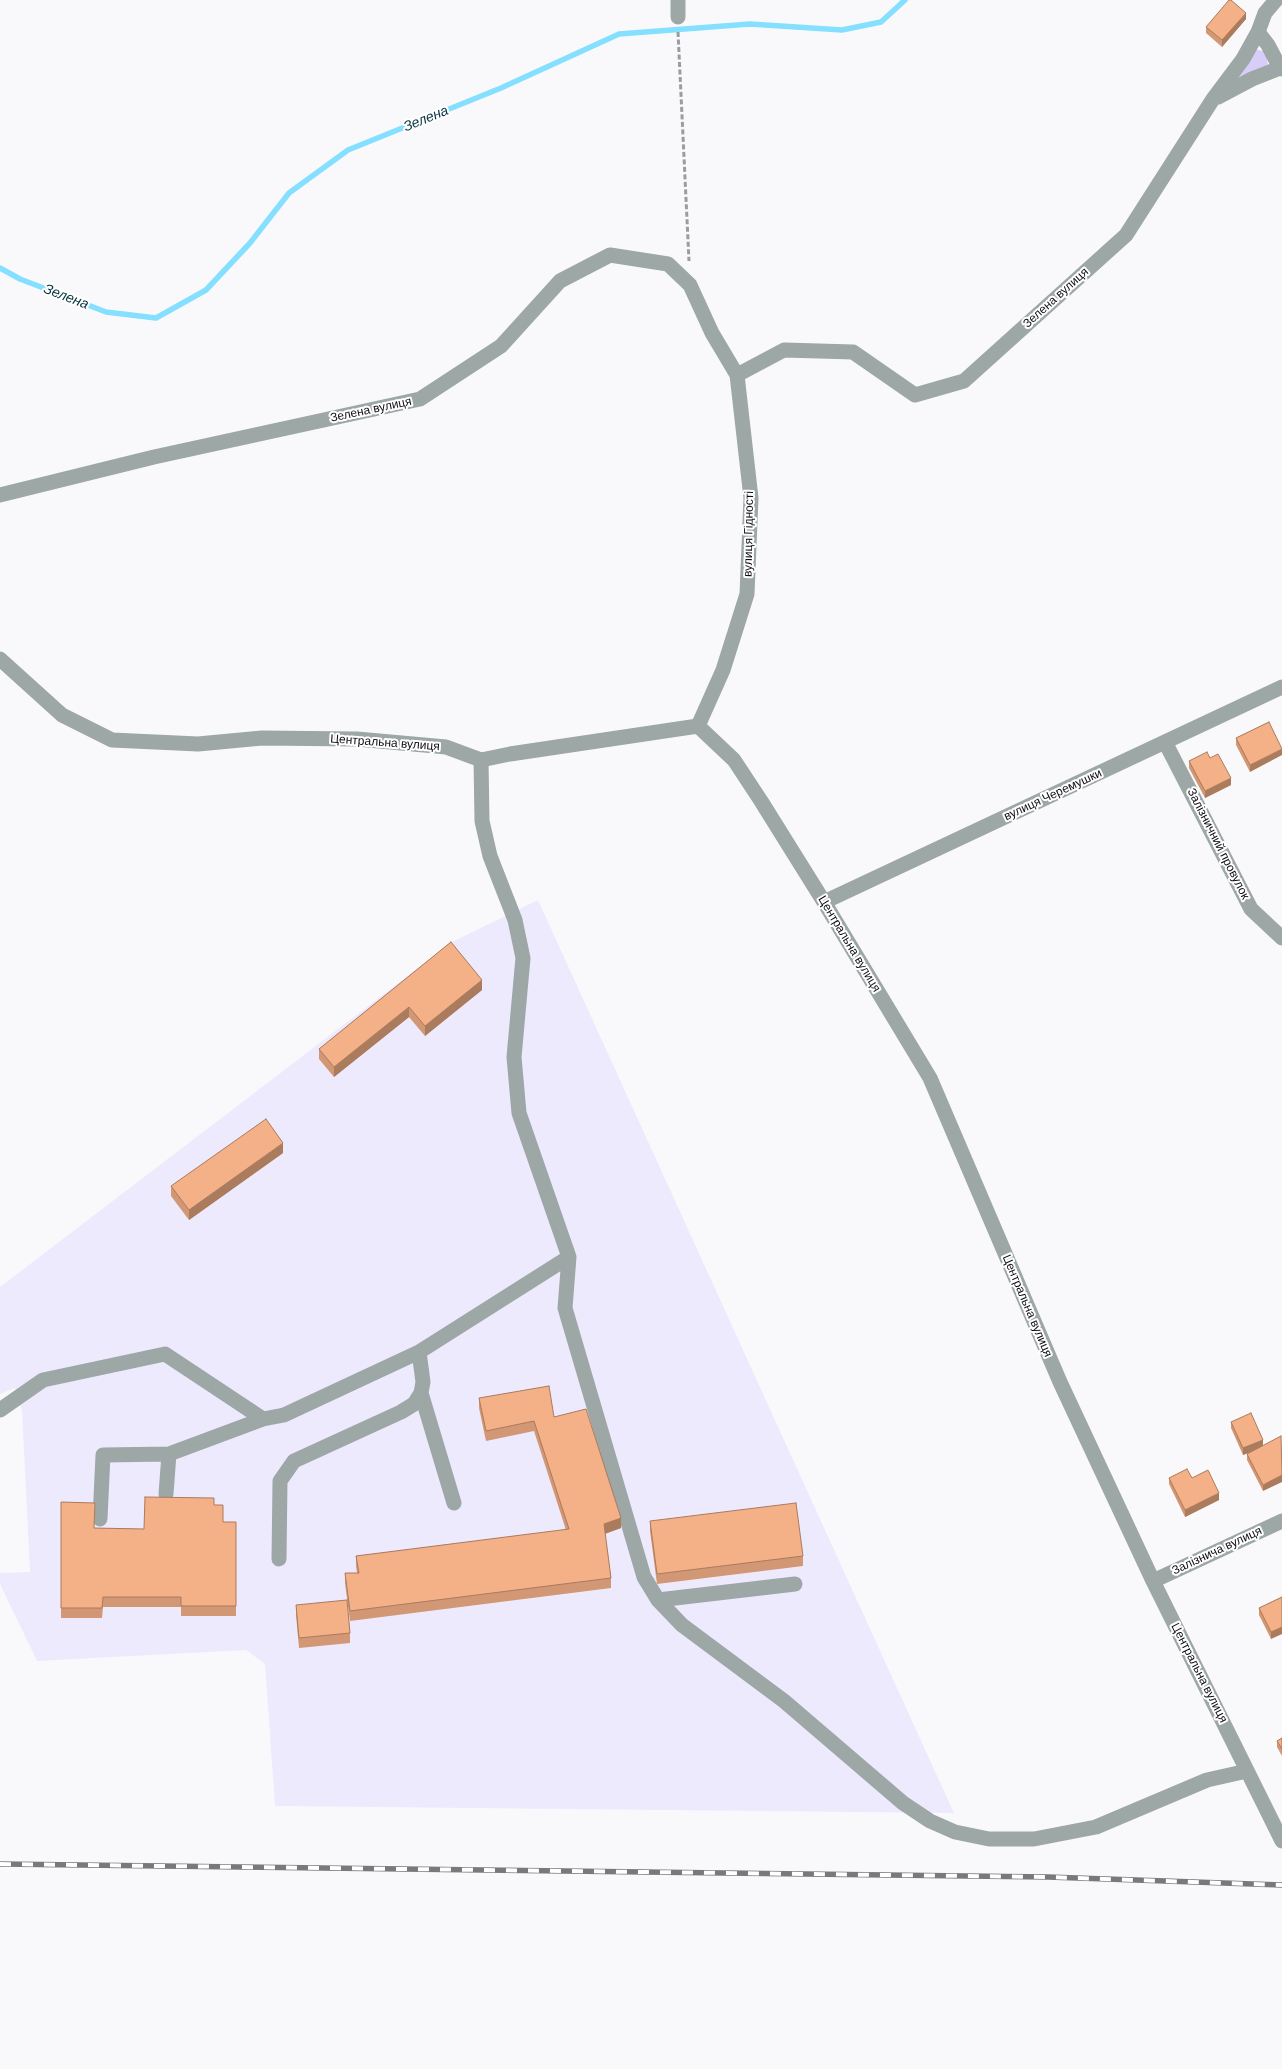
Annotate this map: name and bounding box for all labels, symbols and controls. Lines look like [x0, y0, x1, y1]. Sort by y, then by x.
water label: Зелена [401, 102, 451, 136]
street label: Зелена вулиця [1020, 265, 1092, 331]
water label: Зелена [41, 281, 91, 313]
street label: Зелена вулиця [329, 394, 413, 426]
street label: вулиця Гідності [741, 491, 757, 577]
street label: Центральна вулиця [330, 732, 440, 754]
street label: вулиця Черемушки [1002, 766, 1104, 824]
street label: Залізничний провулок [1184, 786, 1252, 902]
street label: Центральна вулиця [815, 893, 883, 995]
street label: Центральна вулиця [999, 1253, 1055, 1359]
street label: Залізнича вулиця [1170, 1524, 1264, 1578]
street label: Центральна вулиця [1168, 1621, 1230, 1725]

